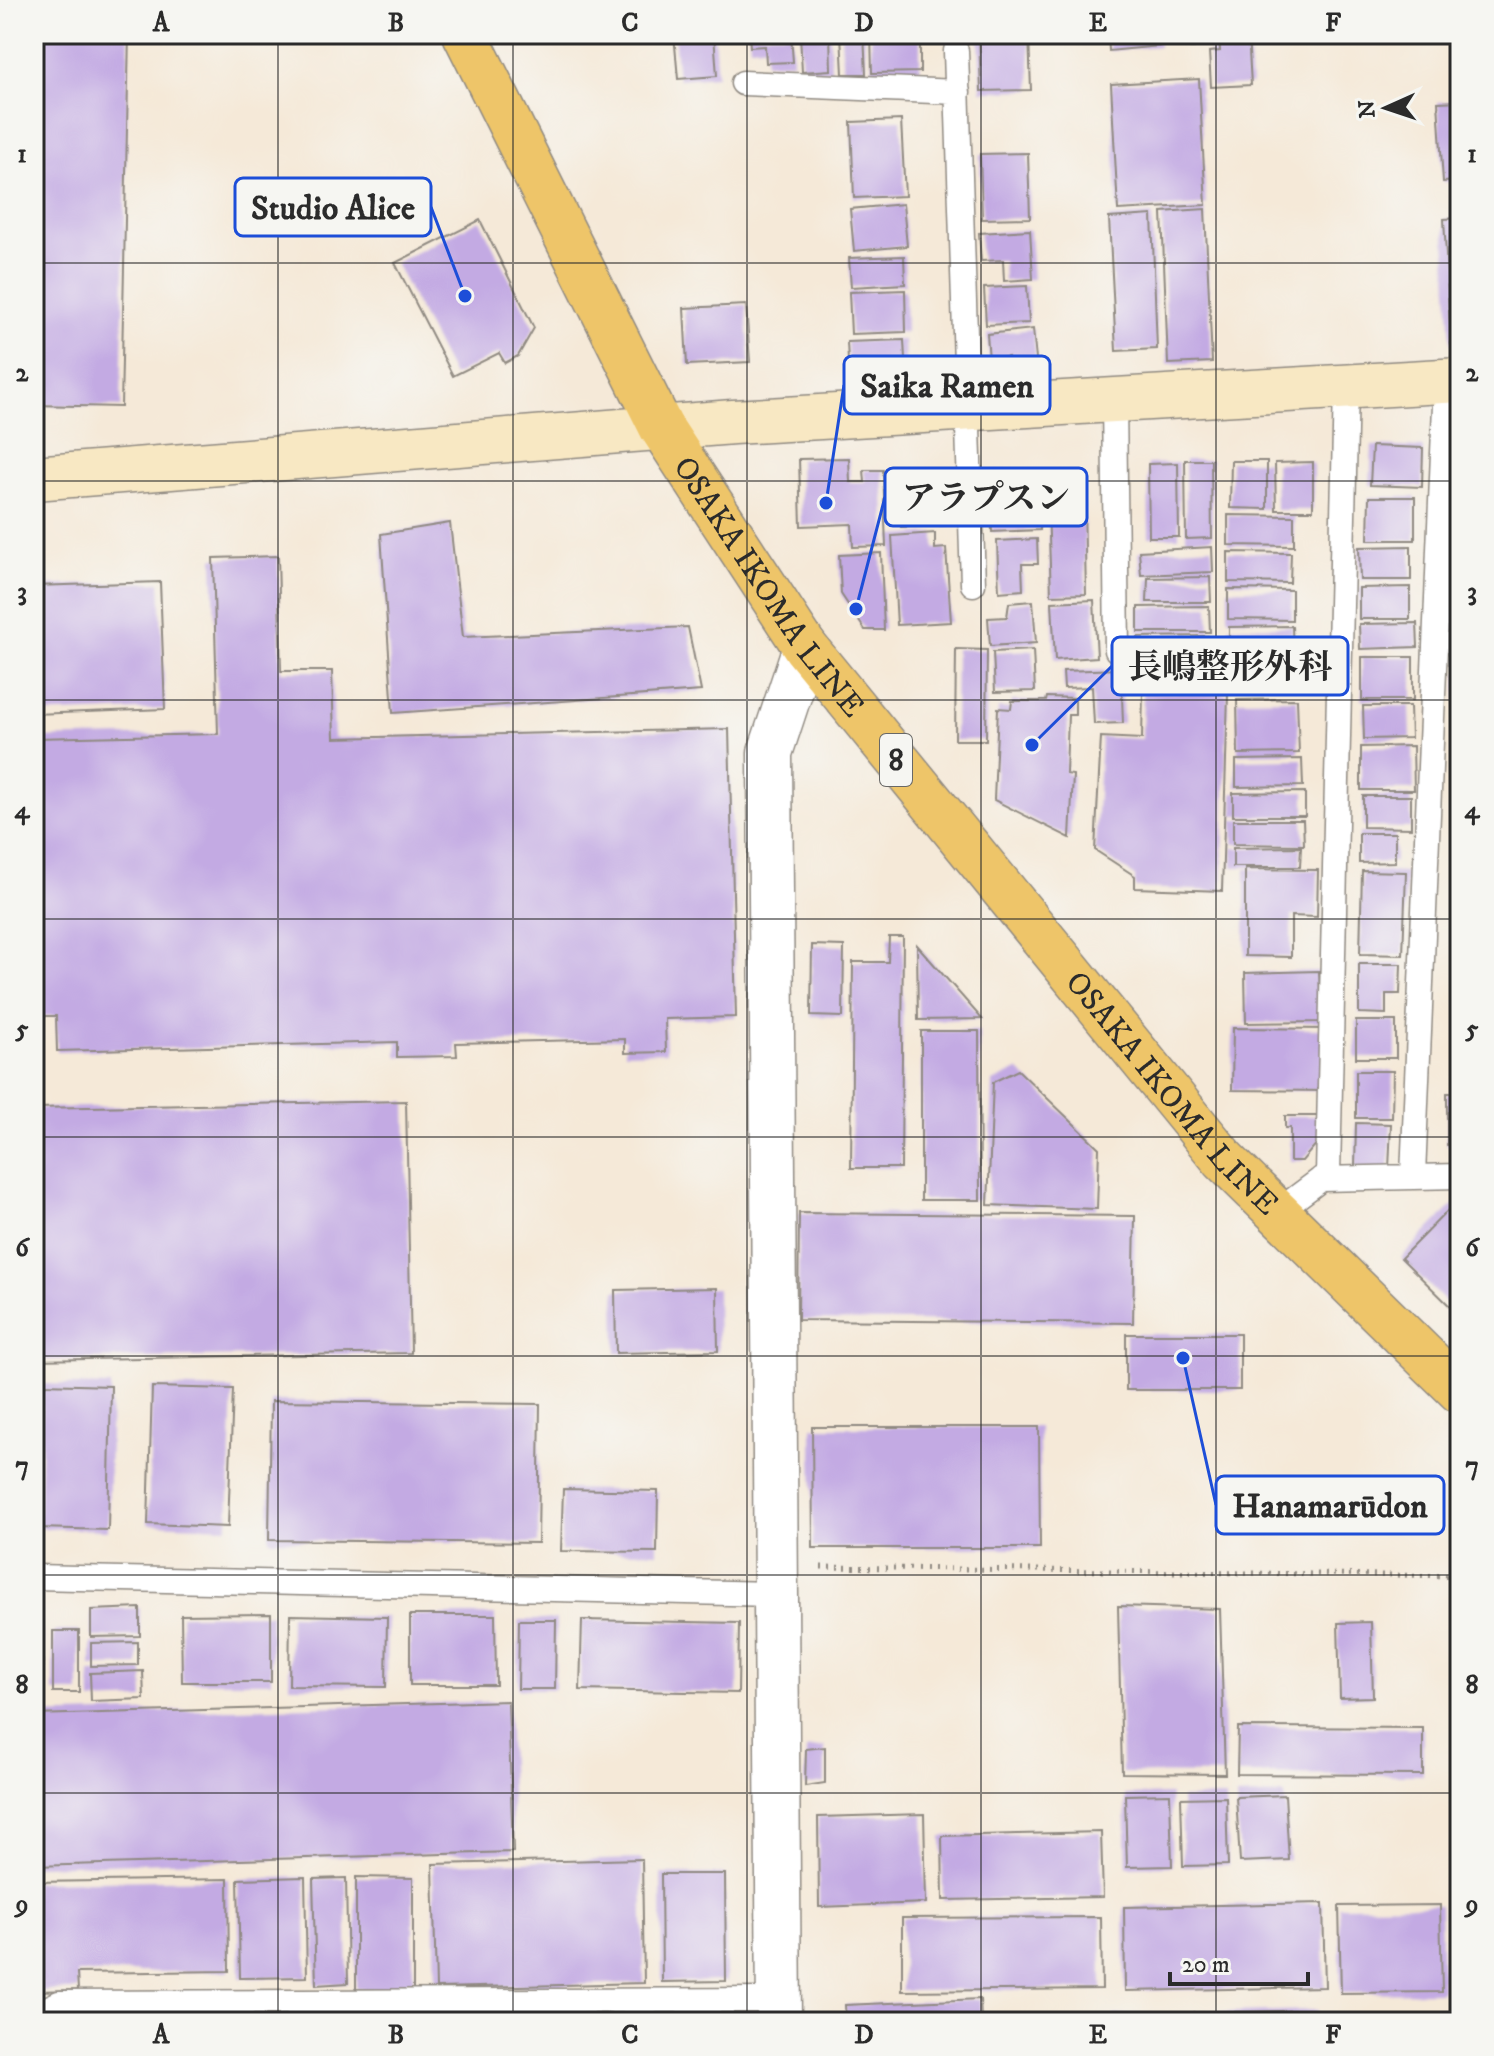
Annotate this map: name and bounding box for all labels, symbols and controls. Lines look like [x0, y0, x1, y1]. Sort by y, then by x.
text: A [152, 7, 171, 40]
text: B [388, 7, 404, 40]
text: C [621, 7, 639, 40]
text: D [854, 7, 874, 40]
text: E [1089, 7, 1107, 40]
text: F [1325, 7, 1342, 40]
north arrow [1346, 68, 1426, 148]
text: N [1354, 99, 1381, 119]
text: 1 [17, 138, 27, 171]
text: 1 [1467, 138, 1477, 171]
callout: Studio Alice [235, 178, 431, 236]
text: Studio Alice [251, 188, 415, 230]
callout: Saika Ramen [844, 356, 1050, 414]
text: 2 [16, 357, 30, 390]
text: 2 [1466, 357, 1480, 390]
text: Saika Ramen [860, 366, 1034, 408]
street label: OSAKA IKOMA LINE [664, 449, 872, 726]
callout: アラプスン [885, 468, 1087, 526]
text: アラプスン [902, 478, 1070, 520]
text: 3 [17, 576, 27, 609]
text: 3 [1467, 576, 1477, 609]
callout: 長嶋整形外科 [1112, 637, 1348, 695]
text: 長嶋整形外科 [1128, 647, 1332, 689]
road number: 8 [880, 734, 912, 786]
text: 4 [15, 794, 31, 827]
text: 4 [1465, 794, 1481, 827]
street label: OSAKA IKOMA LINE [1056, 964, 1286, 1225]
text: 5 [15, 1013, 29, 1046]
text: 5 [1465, 1013, 1479, 1046]
text: 6 [15, 1232, 30, 1265]
text: 6 [1465, 1232, 1480, 1265]
text: 7 [15, 1450, 29, 1483]
text: 7 [1465, 1450, 1479, 1483]
callout: Hanamarūdon [1216, 1476, 1444, 1534]
text: Hanamarūdon [1232, 1486, 1428, 1528]
text: 8 [15, 1669, 29, 1702]
text: 8 [1465, 1669, 1479, 1702]
text: 9 [14, 1888, 28, 1921]
text: 9 [1464, 1888, 1478, 1921]
scale bar [1170, 1936, 1308, 1986]
text: 20 m [1182, 1950, 1230, 1980]
text: A [152, 2019, 171, 2052]
text: B [388, 2019, 404, 2052]
text: C [621, 2019, 639, 2052]
text: D [854, 2019, 874, 2052]
text: E [1089, 2019, 1107, 2052]
text: F [1325, 2019, 1342, 2052]

